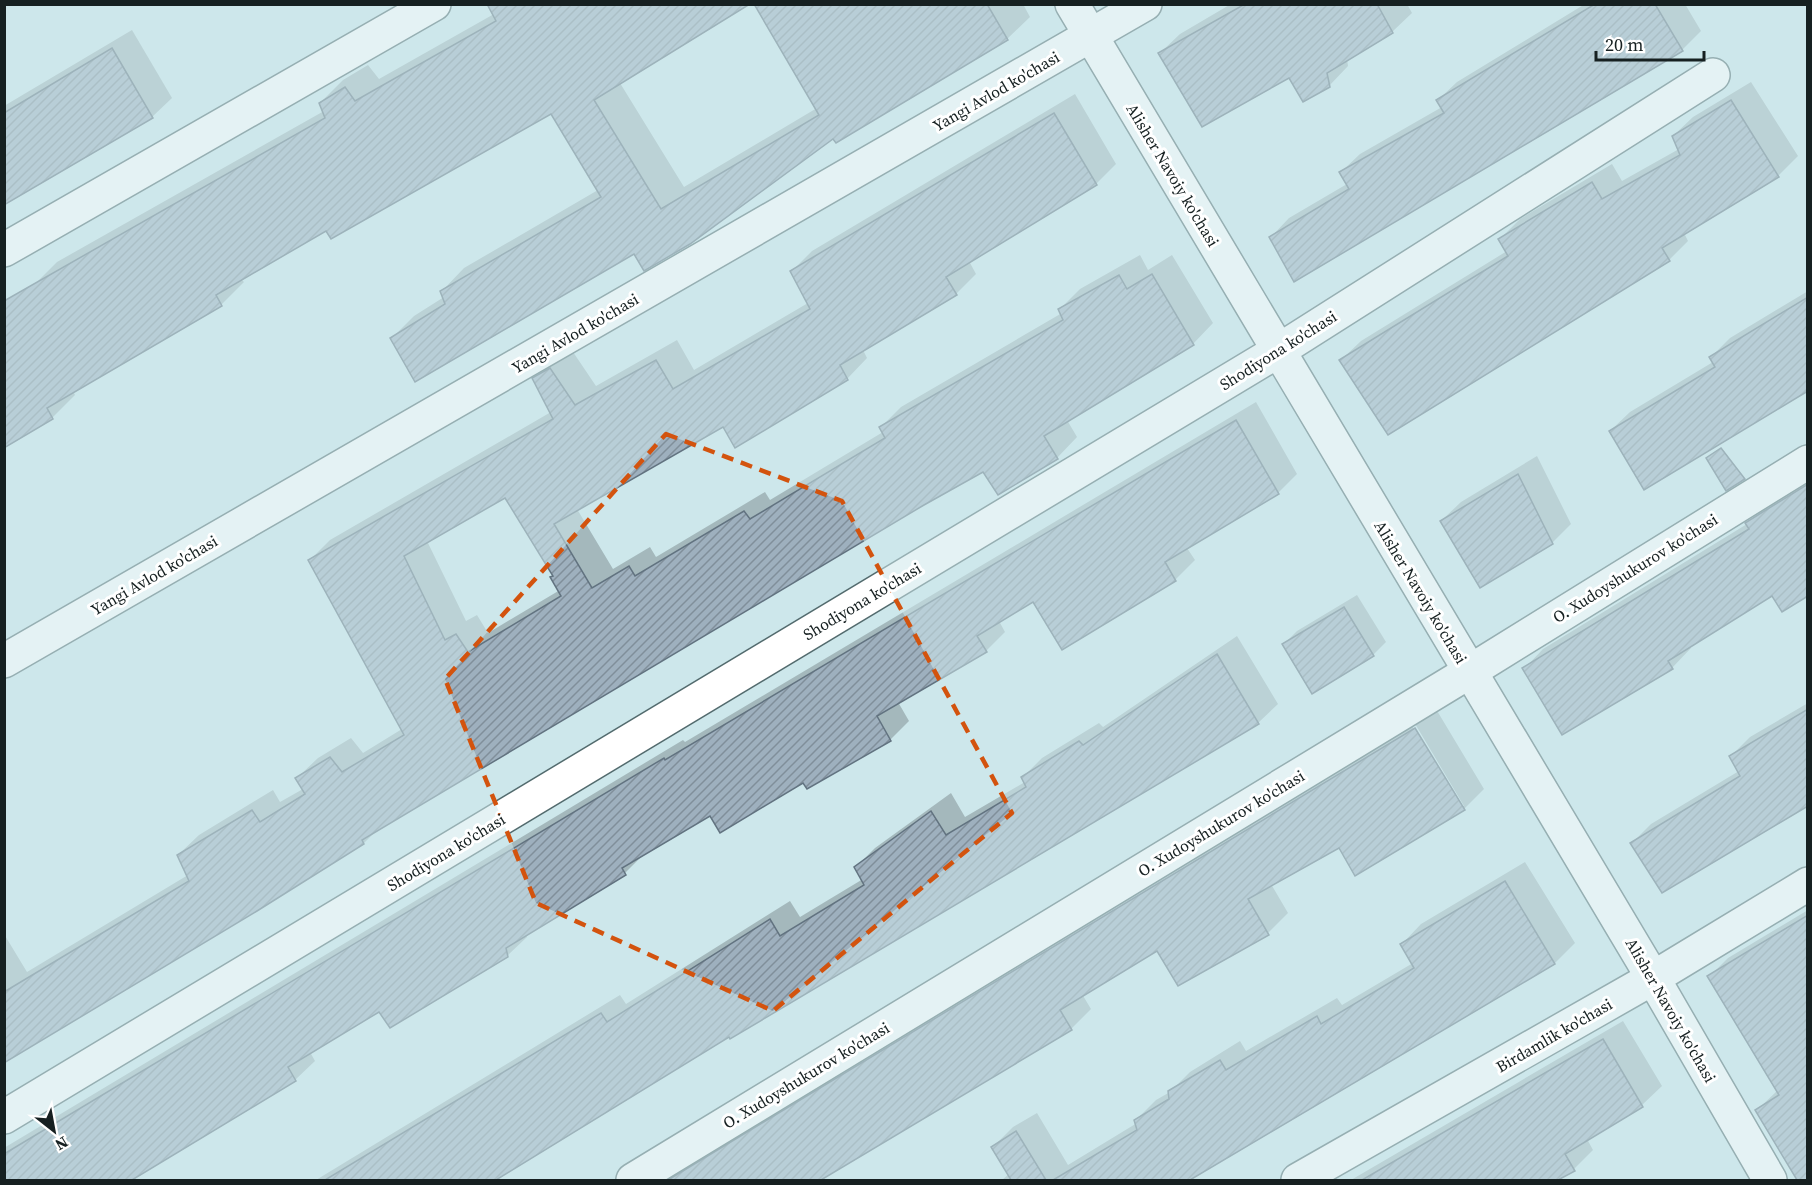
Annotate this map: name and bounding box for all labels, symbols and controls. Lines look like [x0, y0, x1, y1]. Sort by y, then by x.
scale bar [1596, 24, 1704, 62]
text: 20 m [1605, 32, 1643, 57]
street label: Yangi Avlod ko'chasi [929, 46, 1064, 136]
street label: Alisher Navoiy ko'chasi [1121, 99, 1225, 251]
street label: Yangi Avlod ko'chasi [508, 288, 643, 378]
street label: Shodiyona ko'chasi [1215, 305, 1341, 395]
street label: O. Xudoyshukurov ko'chasi [1548, 508, 1722, 628]
street label: Alisher Navoiy ko'chasi [1369, 516, 1473, 668]
street label: Yangi Avlod ko'chasi [87, 530, 222, 620]
street label: Shodiyona ko'chasi [799, 557, 925, 645]
street label: O. Xudoyshukurov ko'chasi [1134, 764, 1309, 882]
street label: Shodiyona ko'chasi [383, 808, 509, 896]
street label: Alisher Navoiy ko'chasi [1621, 934, 1722, 1087]
street label: Birdamlik ko'chasi [1492, 993, 1616, 1077]
street label: O. Xudoyshukurov ko'chasi [719, 1016, 894, 1134]
north arrow [24, 1101, 84, 1161]
text: N [51, 1131, 72, 1156]

